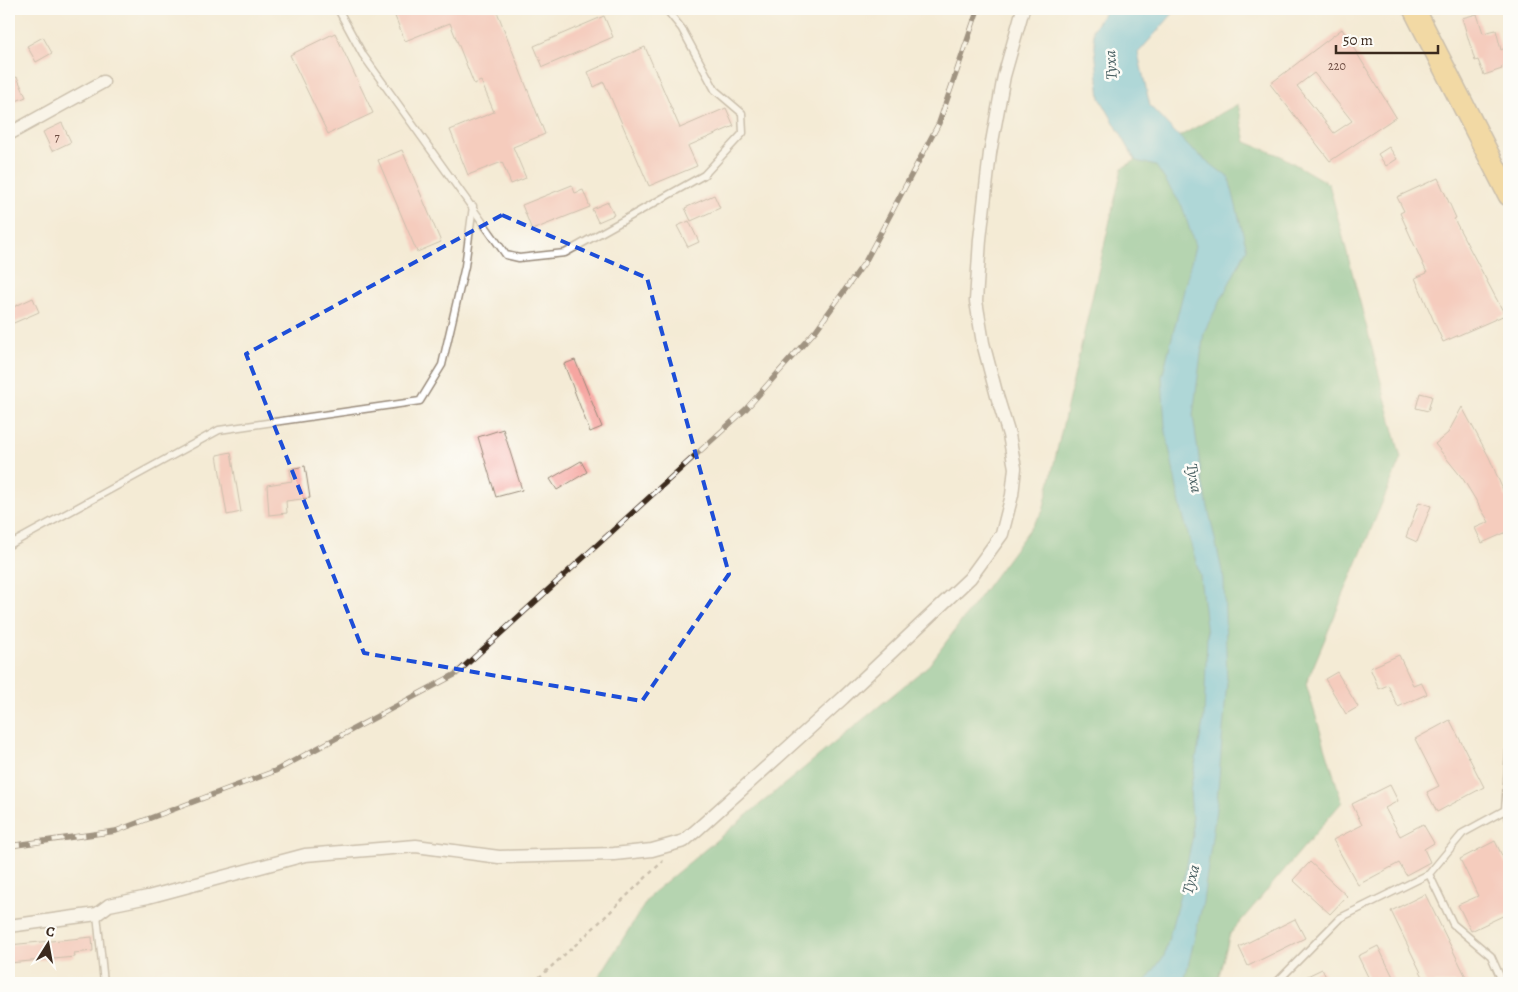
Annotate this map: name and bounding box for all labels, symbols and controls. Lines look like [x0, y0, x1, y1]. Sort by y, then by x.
scale bar [1336, 22, 1438, 54]
text: 50 m [1343, 30, 1373, 50]
water label: Туха [1099, 50, 1123, 80]
house number: 220 [1328, 58, 1346, 74]
house number: 7 [54, 129, 60, 145]
water label: Туха [1181, 462, 1207, 495]
water label: Туха [1176, 862, 1205, 896]
north arrow [22, 920, 72, 970]
text: С [44, 922, 57, 942]

